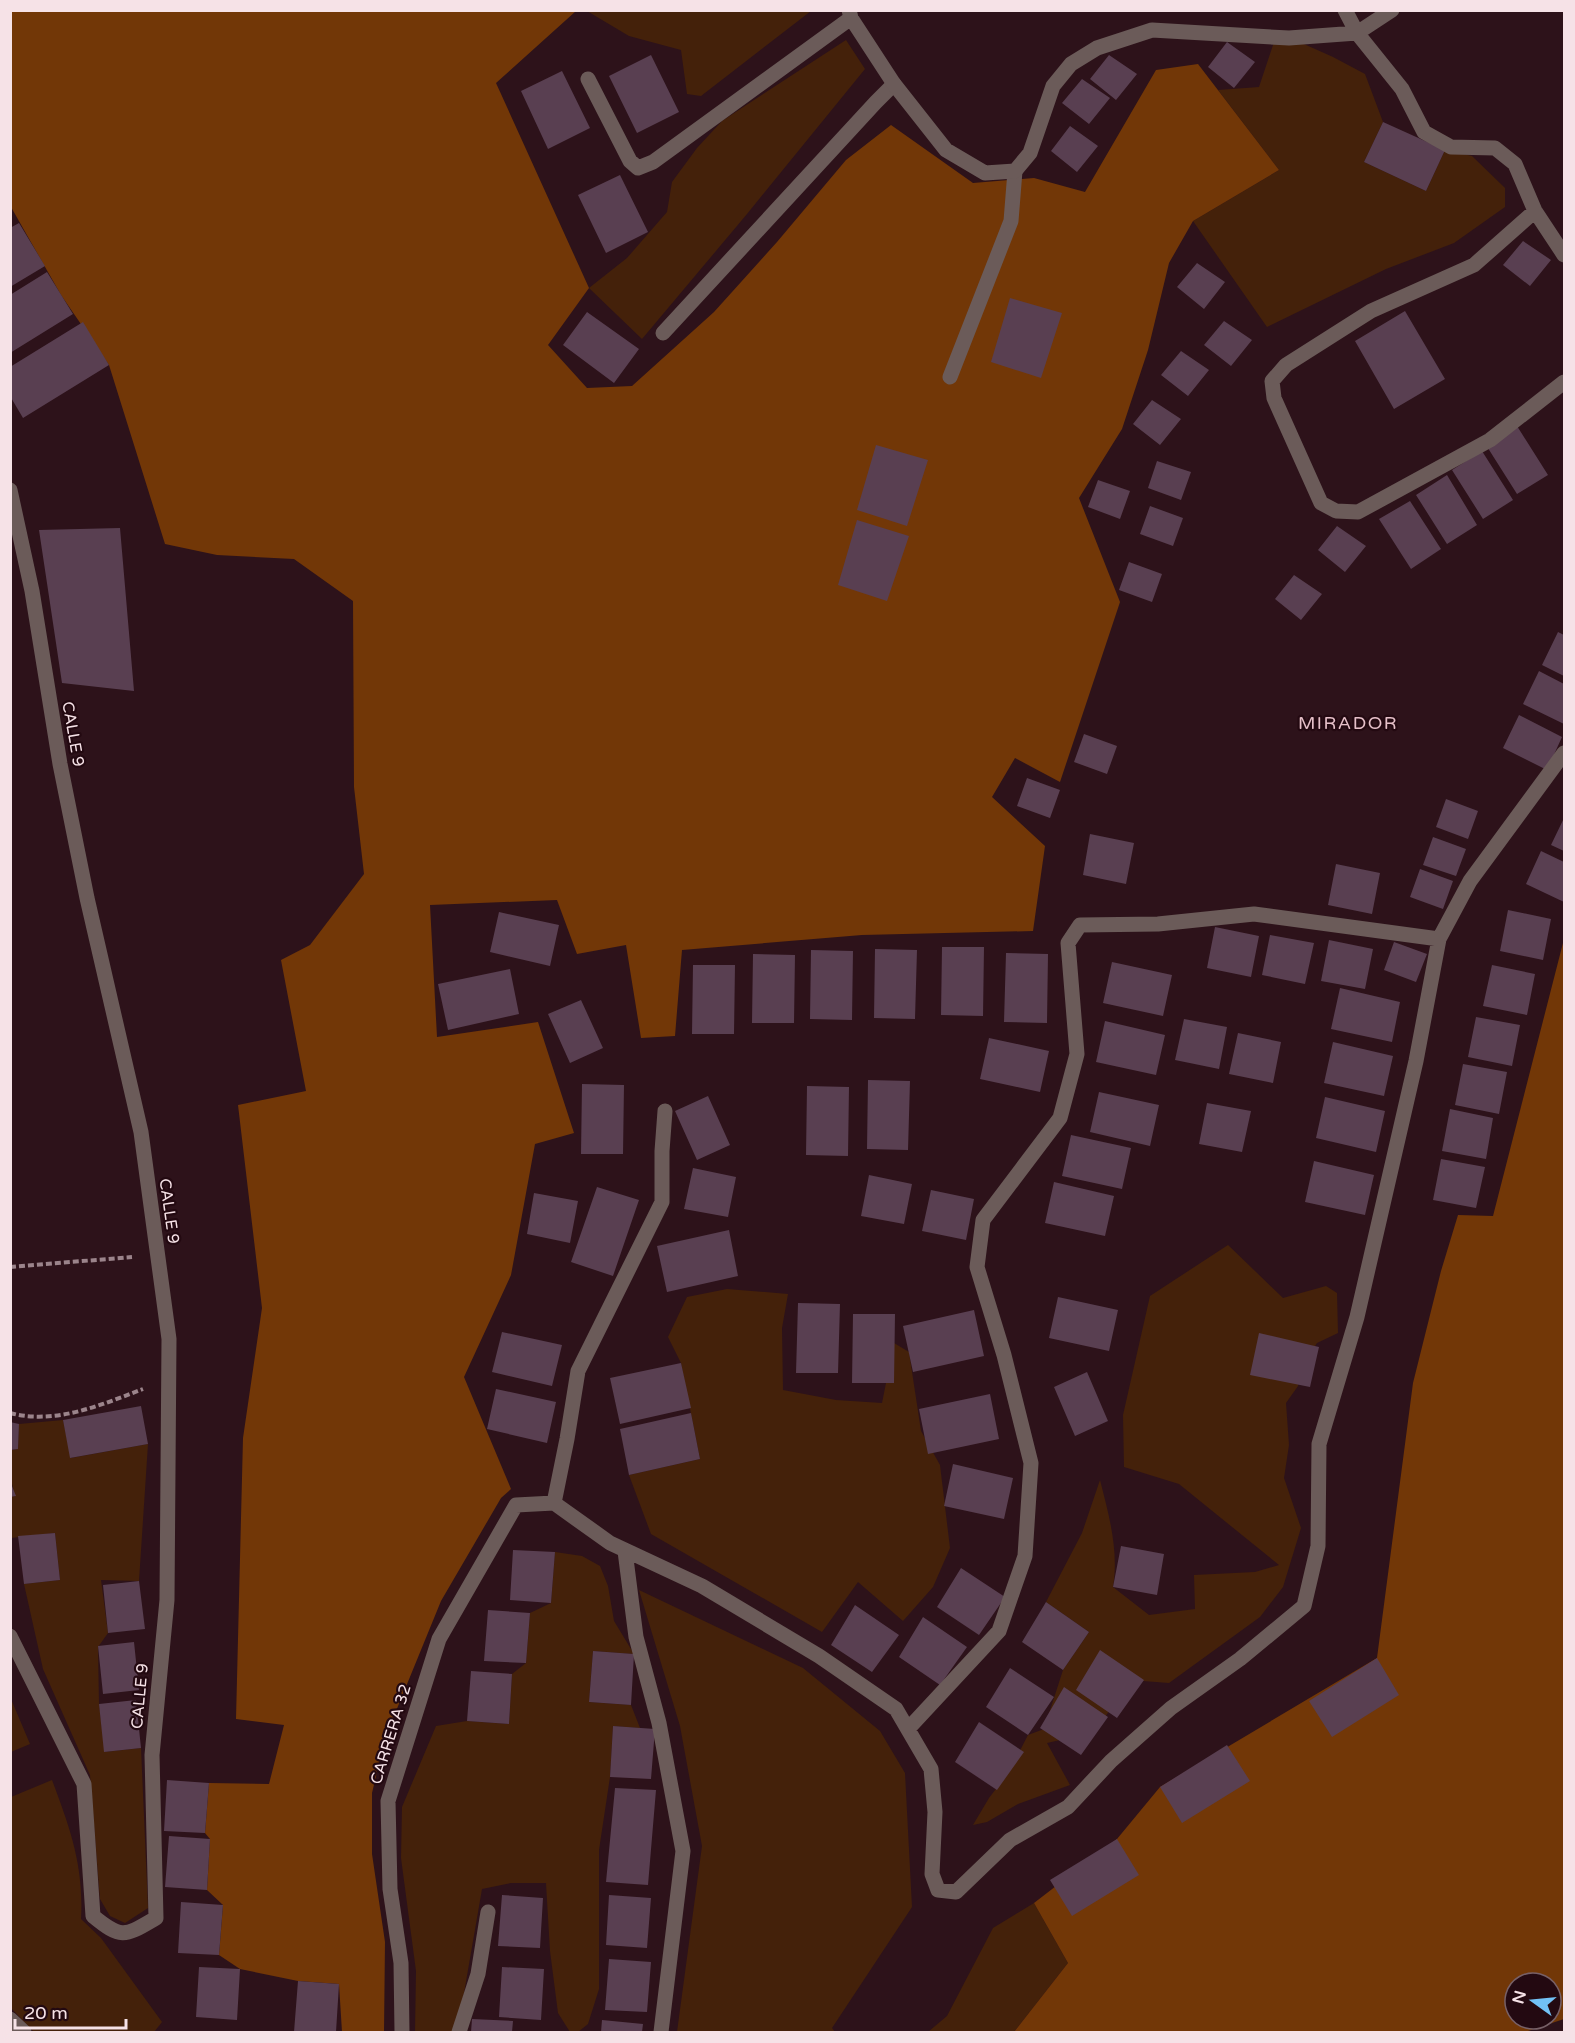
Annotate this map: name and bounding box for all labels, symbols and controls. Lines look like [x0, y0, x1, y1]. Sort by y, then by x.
street label: CALLE 9 [57, 700, 89, 768]
district label: MIRADOR [1298, 712, 1398, 734]
street label: CALLE 9 [155, 1177, 183, 1245]
street label: CALLE 9 [127, 1662, 153, 1730]
street label: CARRERA 32 [366, 1682, 416, 1787]
north arrow [1503, 1971, 1563, 2031]
text: N [1508, 1989, 1531, 2006]
scale bar [15, 1992, 126, 2030]
text: 20 m [24, 2002, 68, 2024]

